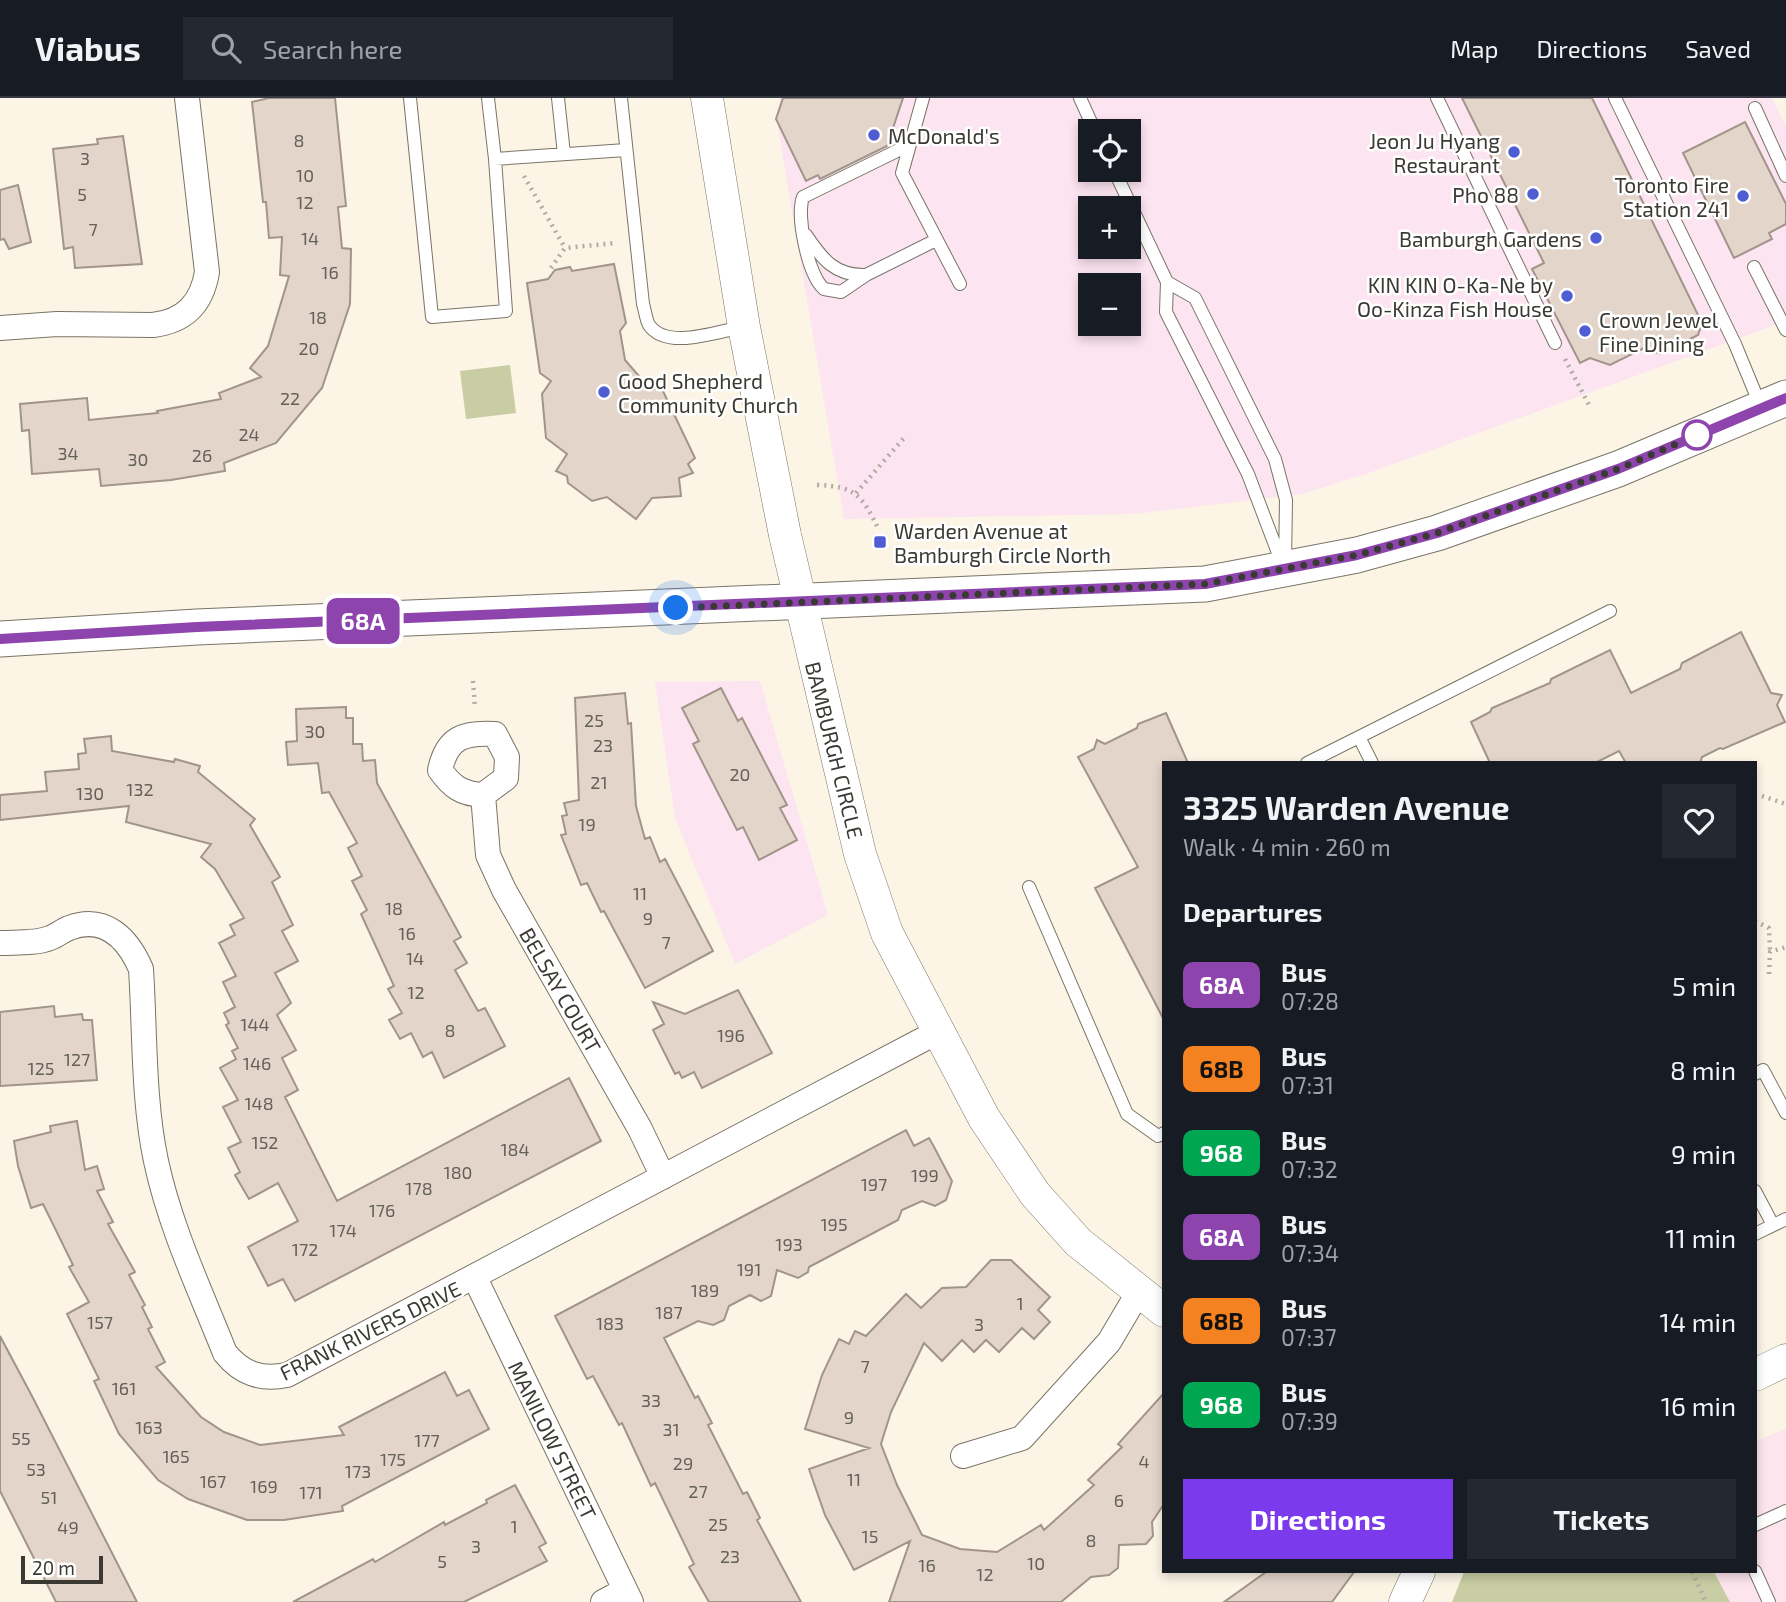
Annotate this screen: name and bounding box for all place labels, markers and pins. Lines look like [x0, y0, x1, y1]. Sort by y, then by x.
place label: McDonald's [888, 123, 1000, 148]
marker: McDonald's [866, 127, 882, 143]
place label: Jeon Ju Hyang Restaurant [1369, 128, 1500, 177]
marker: Jeon Ju Hyang Restaurant [1506, 144, 1522, 160]
place label: Toronto Fire Station 241 [1614, 172, 1729, 221]
place label: Pho 88 [1452, 182, 1519, 207]
marker: Pho 88 [1525, 186, 1541, 202]
marker: Toronto Fire Station 241 [1735, 188, 1751, 204]
place label: Bamburgh Gardens [1399, 226, 1582, 251]
marker: Bamburgh Gardens [1588, 230, 1604, 246]
place label: KIN KIN O-Ka-Ne by Oo-Kinza Fish House [1357, 272, 1553, 321]
marker: KIN KIN O-Ka-Ne by Oo-Kinza Fish House [1559, 288, 1575, 304]
place label: Crown Jewel Fine Dining [1599, 307, 1719, 356]
marker: Crown Jewel Fine Dining [1577, 323, 1593, 339]
place label: Good Shepherd Community Church [618, 368, 798, 417]
marker: Good Shepherd Community Church [596, 384, 612, 400]
unlabelled marker [1682, 420, 1712, 450]
place label: Warden Avenue at Bamburgh Circle North [894, 518, 1111, 567]
marker: Warden Avenue at Bamburgh Circle North [872, 534, 888, 550]

